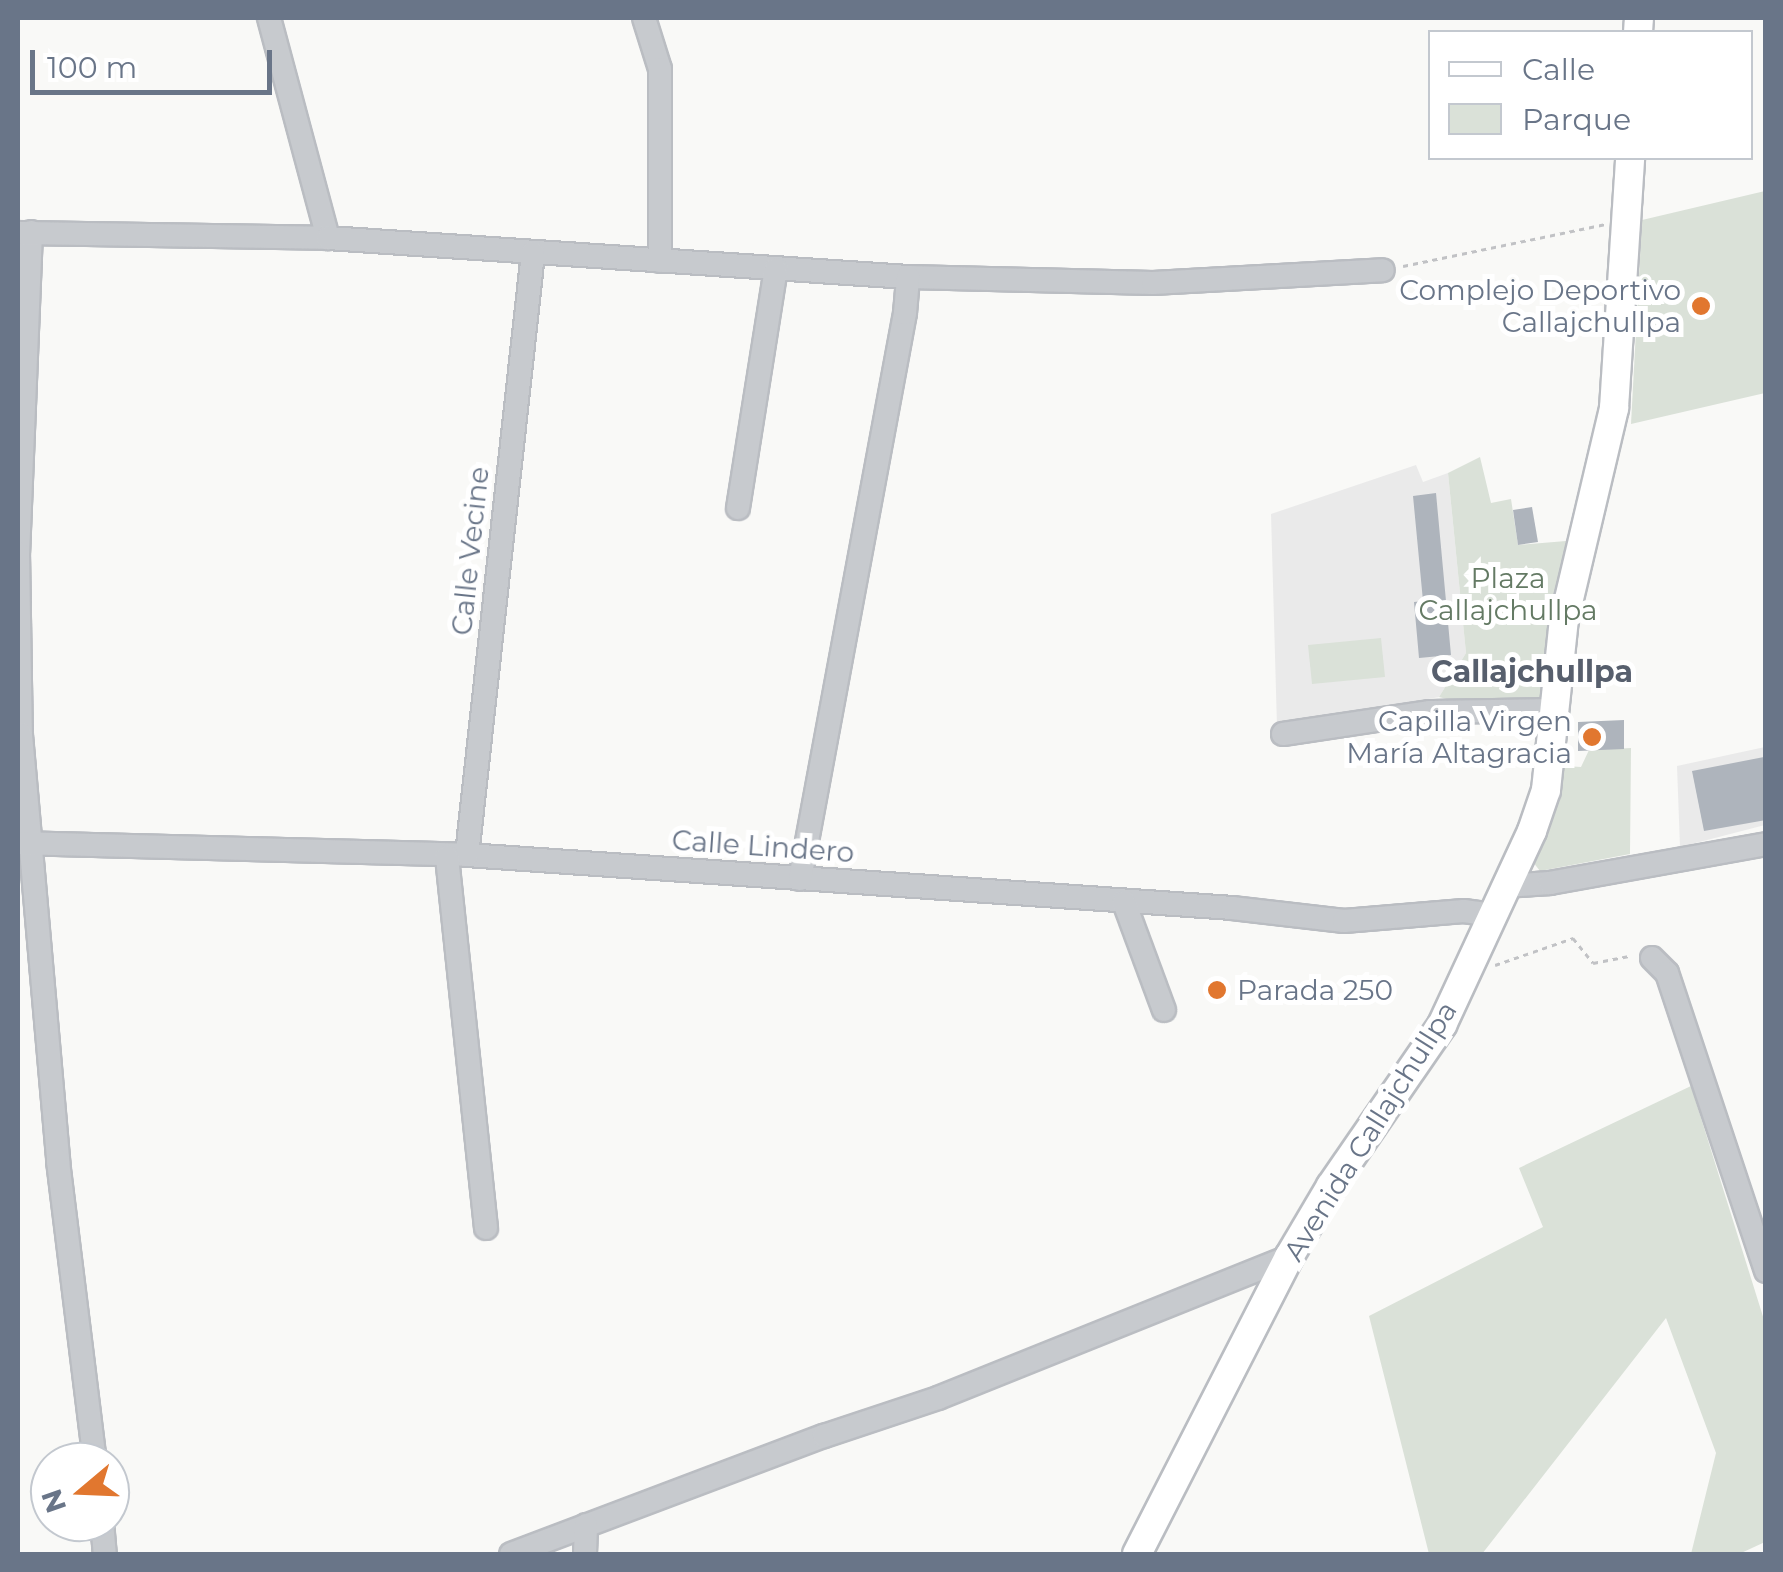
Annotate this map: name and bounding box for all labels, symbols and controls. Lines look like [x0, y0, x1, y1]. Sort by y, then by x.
scale bar [35, 30, 278, 92]
legend [1428, 30, 1753, 160]
text: 100 m [47, 49, 137, 86]
text: Calle [1522, 51, 1595, 88]
text: Parque [1522, 101, 1631, 138]
place label: Complejo Deportivo Callajchullpa [1399, 273, 1681, 339]
marker: Complejo Deportivo Callajchullpa [1690, 295, 1712, 317]
street label: Calle Vecine [444, 465, 496, 637]
park label: Plaza Callajchullpa [1418, 561, 1598, 627]
district label: Callajchullpa [1431, 654, 1633, 690]
place label: Capilla Virgen María Altagracia [1346, 704, 1572, 770]
marker: Capilla Virgen María Altagracia [1581, 726, 1603, 748]
street label: Calle Lindero [671, 823, 855, 869]
place label: Parada 250 [1237, 973, 1393, 1007]
marker: Parada 250 [1206, 979, 1228, 1001]
street label: Avenida Callajchullpa [1276, 995, 1464, 1267]
north arrow [30, 1442, 130, 1542]
text: N [34, 1485, 73, 1517]

